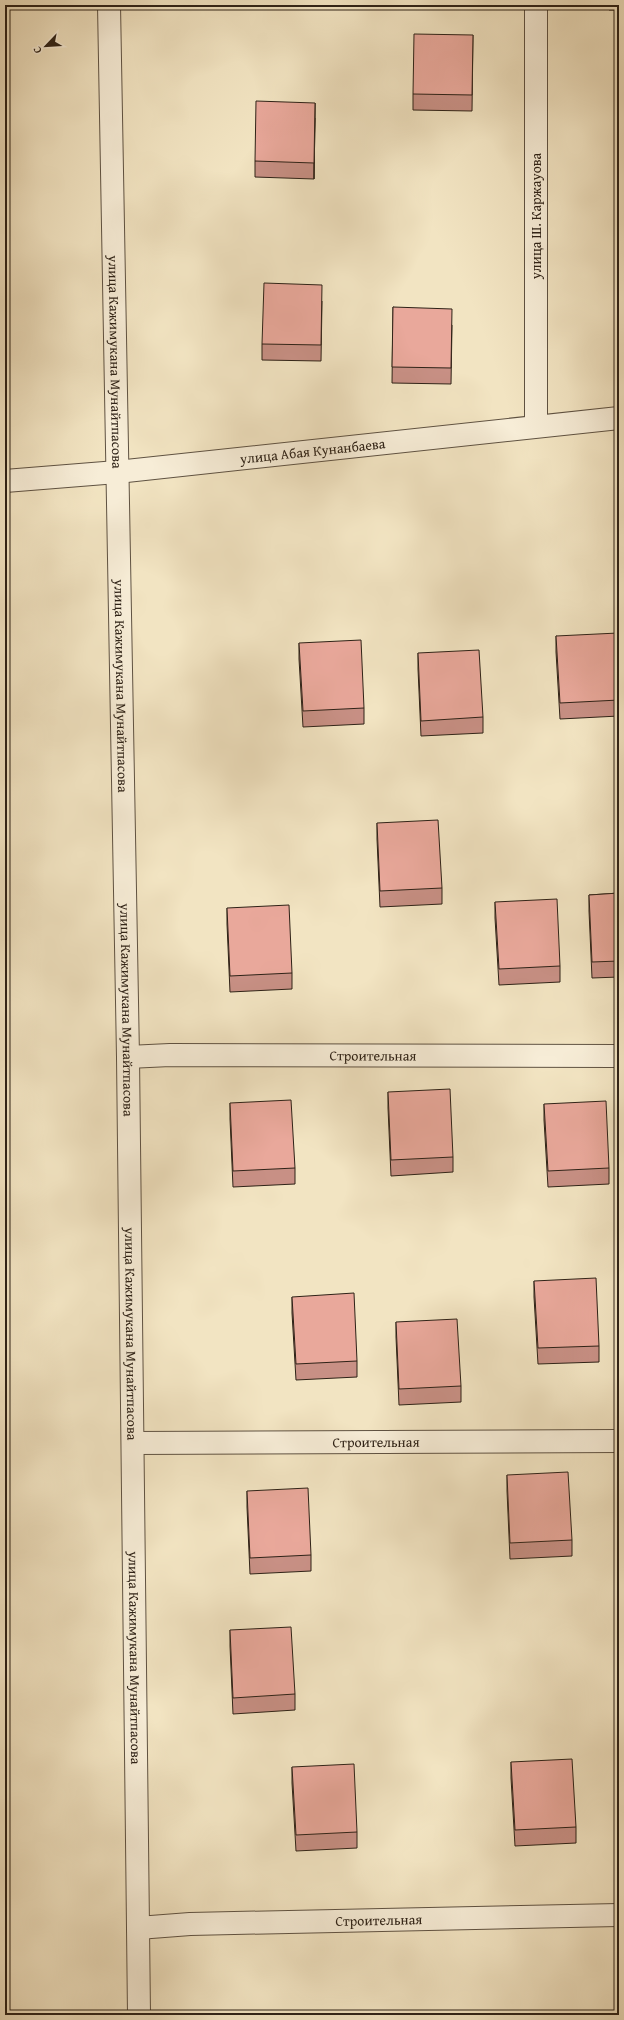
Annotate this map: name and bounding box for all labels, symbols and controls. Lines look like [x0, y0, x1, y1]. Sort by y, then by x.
north arrow [26, 26, 66, 66]
text: С [28, 44, 46, 56]
street label: улица Ш. Каржауова [526, 152, 546, 280]
street label: улица Кажимукана Мунайтпасова [104, 254, 127, 469]
street label: улица Абая Кунанбаева [238, 433, 387, 469]
street label: улица Кажимукана Мунайтпасова [109, 578, 133, 793]
street label: улица Кажимукана Мунайтпасова [115, 902, 139, 1117]
street label: Строительная [329, 1045, 416, 1066]
street label: улица Кажимукана Мунайтпасова [120, 1226, 142, 1441]
street label: Строительная [332, 1432, 420, 1452]
street label: улица Кажимукана Мунайтпасова [124, 1550, 146, 1765]
street label: Строительная [335, 1909, 423, 1931]

